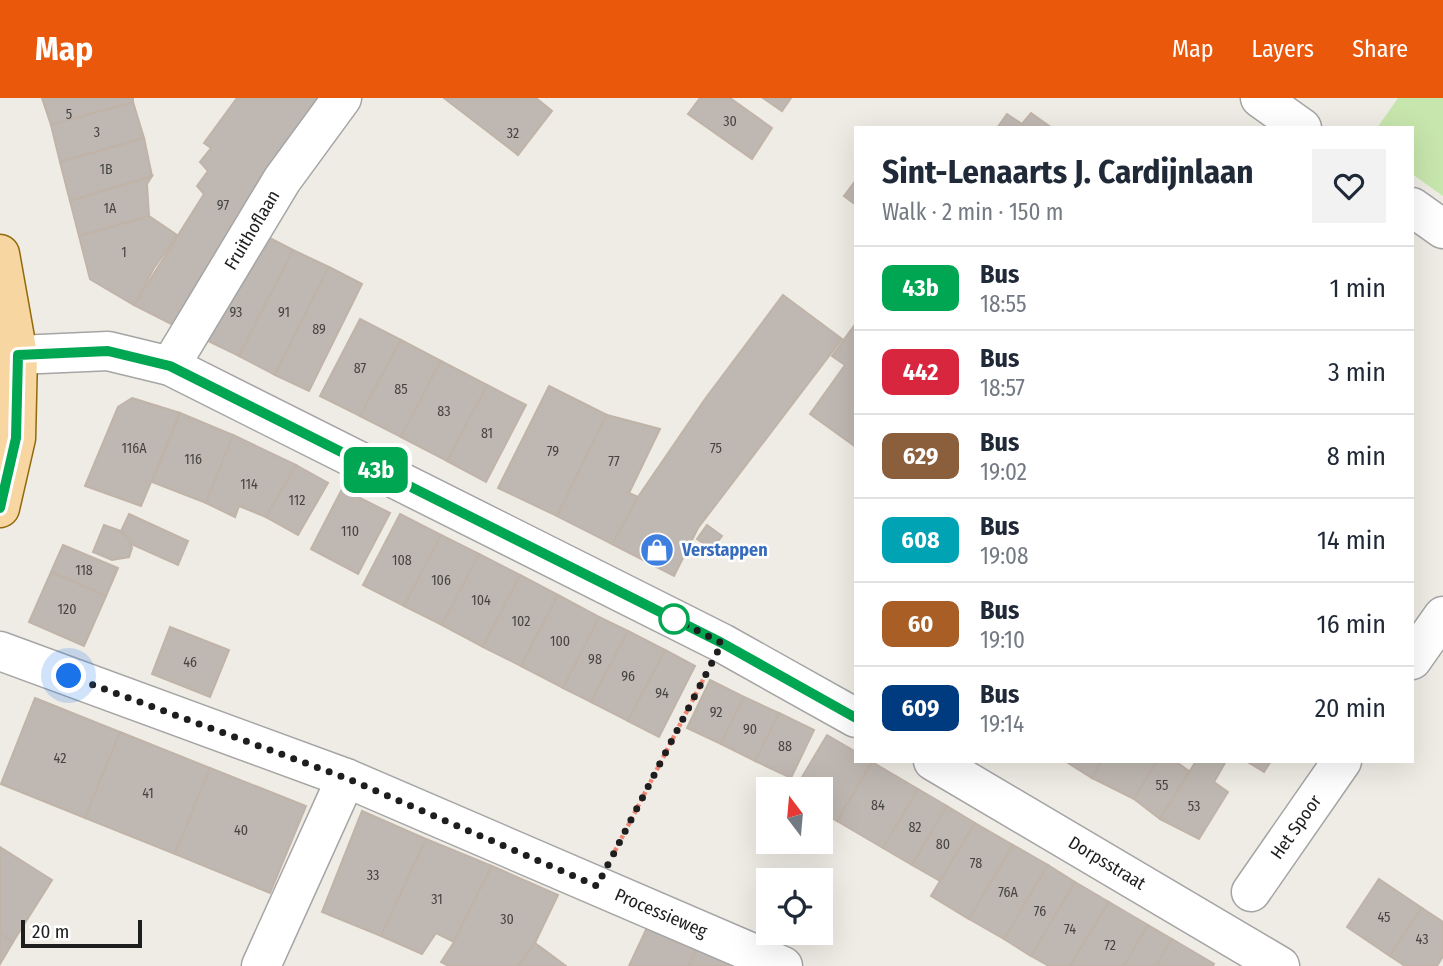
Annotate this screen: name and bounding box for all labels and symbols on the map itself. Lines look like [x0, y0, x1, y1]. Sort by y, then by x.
house number: 5 [66, 106, 72, 123]
house number: 30 [723, 113, 737, 130]
house number: 3 [94, 124, 100, 141]
house number: 32 [507, 125, 519, 142]
house number: 1B [99, 161, 113, 178]
street label: Fruithoflaan [220, 186, 284, 274]
house number: 97 [217, 197, 229, 214]
house number: 1A [104, 200, 117, 217]
house number: 1 [121, 244, 127, 261]
house number: 93 [230, 304, 242, 321]
house number: 91 [278, 304, 290, 321]
house number: 89 [312, 321, 326, 338]
house number: 87 [354, 360, 367, 377]
house number: 85 [394, 381, 408, 398]
house number: 83 [437, 403, 451, 420]
house number: 81 [481, 425, 493, 442]
house number: 116A [121, 440, 147, 457]
house number: 75 [710, 440, 722, 457]
house number: 79 [547, 443, 559, 460]
line badge: 43b [336, 447, 416, 493]
house number: 116 [184, 451, 202, 468]
house number: 77 [608, 453, 620, 470]
house number: 114 [240, 476, 258, 493]
house number: 112 [289, 492, 305, 509]
house number: 110 [341, 523, 359, 540]
shop icon: Verstappen [638, 531, 676, 569]
place label: Verstappen [681, 539, 768, 561]
house number: 108 [392, 552, 412, 569]
house number: 118 [75, 562, 93, 579]
house number: 106 [431, 572, 451, 589]
house number: 104 [471, 592, 491, 609]
house number: 120 [58, 601, 76, 618]
unlabelled marker [659, 604, 689, 634]
house number: 102 [512, 613, 530, 630]
house number: 100 [550, 633, 570, 650]
house number: 98 [588, 651, 602, 668]
house number: 46 [183, 654, 197, 671]
your location [51, 658, 86, 693]
house number: 96 [621, 668, 635, 685]
house number: 94 [655, 685, 669, 702]
house number: 92 [710, 704, 722, 721]
house number: 90 [743, 721, 757, 738]
house number: 88 [778, 738, 792, 755]
house number: 42 [54, 750, 66, 767]
north arrow [756, 777, 833, 854]
house number: 55 [1156, 777, 1168, 794]
house number: 41 [142, 785, 154, 802]
street label: Het Spoor [1266, 790, 1327, 863]
house number: 84 [871, 797, 885, 814]
house number: 53 [1188, 798, 1200, 815]
house number: 82 [908, 819, 922, 836]
house number: 40 [234, 822, 248, 839]
street label: Dorpsstraat [1064, 831, 1150, 895]
house number: 80 [936, 836, 950, 853]
house number: 78 [970, 855, 982, 872]
house number: 33 [367, 867, 379, 884]
street label: Processieweg [611, 884, 711, 943]
house number: 76A [998, 884, 1018, 901]
house number: 31 [431, 891, 443, 908]
house number: 76 [1034, 903, 1046, 920]
house number: 45 [1377, 909, 1391, 926]
house number: 30 [500, 911, 514, 928]
scale bar [21, 917, 142, 949]
house number: 74 [1064, 921, 1076, 938]
house number: 43 [1416, 931, 1428, 948]
house number: 72 [1104, 937, 1116, 954]

